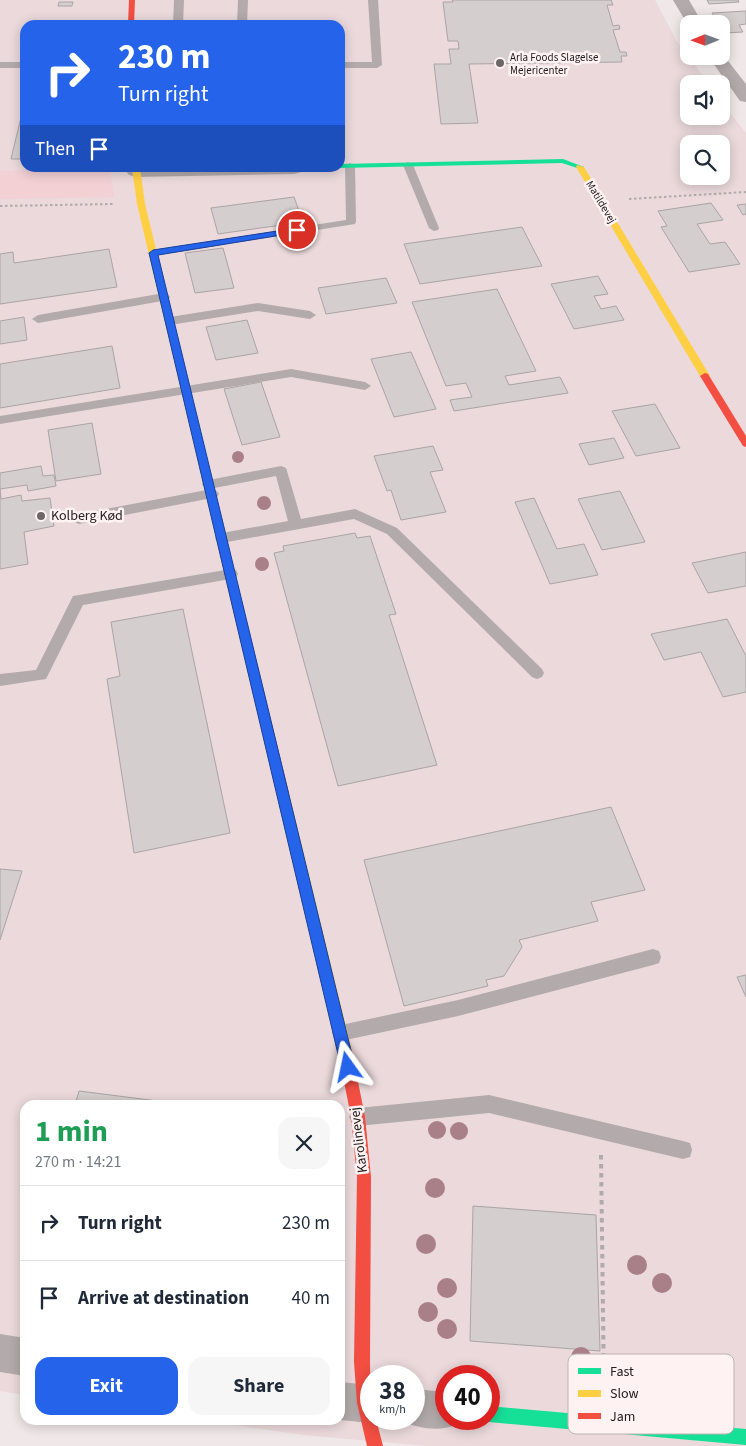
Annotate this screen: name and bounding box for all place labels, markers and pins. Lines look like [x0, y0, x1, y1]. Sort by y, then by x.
place label: Arla Foods Slagelse Mejericenter [510, 50, 599, 78]
marker: Arla Foods Slagelse Mejericenter [494, 57, 506, 69]
pin [276, 209, 318, 251]
place label: Kolberg Kød [51, 506, 123, 526]
marker: Kolberg Kød [35, 510, 47, 522]

